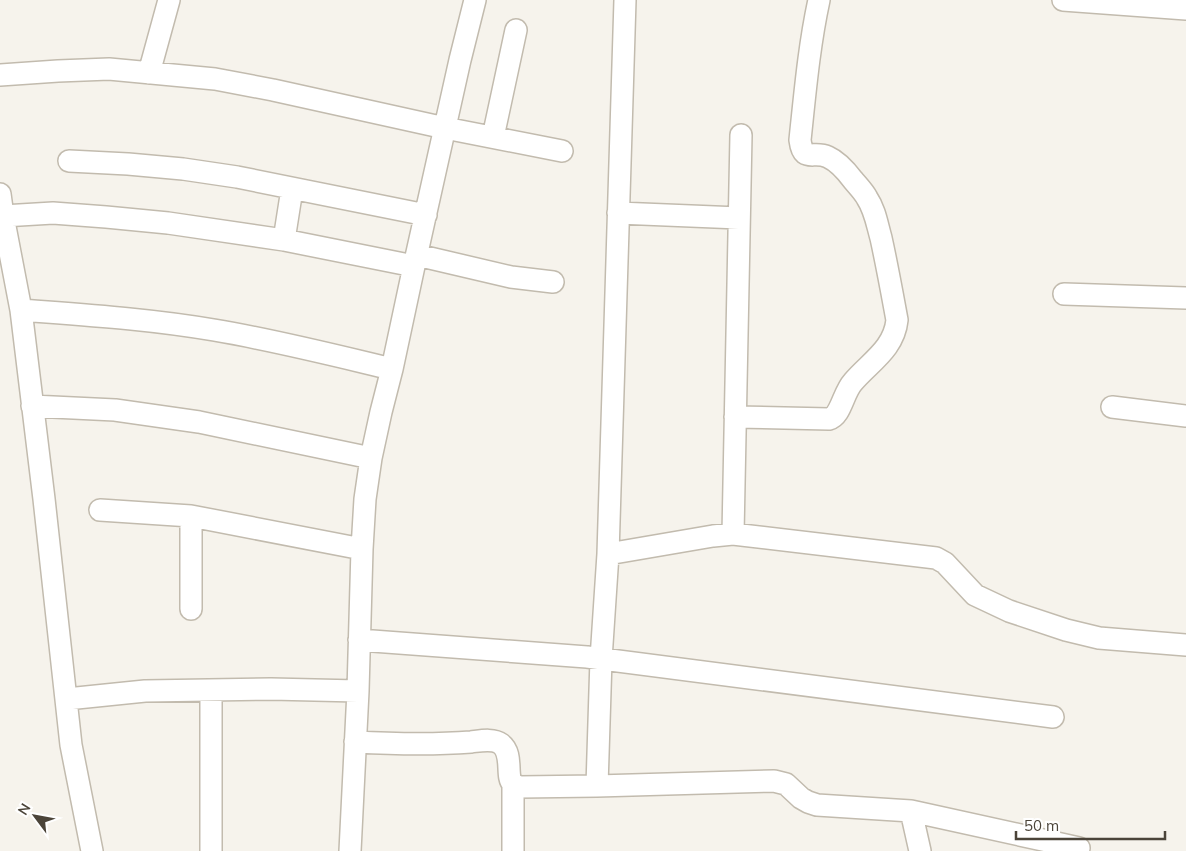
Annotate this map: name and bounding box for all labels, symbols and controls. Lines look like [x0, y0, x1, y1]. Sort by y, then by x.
north arrow [10, 791, 60, 841]
text: N [14, 800, 34, 818]
scale bar [1016, 808, 1165, 840]
text: 50 m [1024, 816, 1059, 835]

